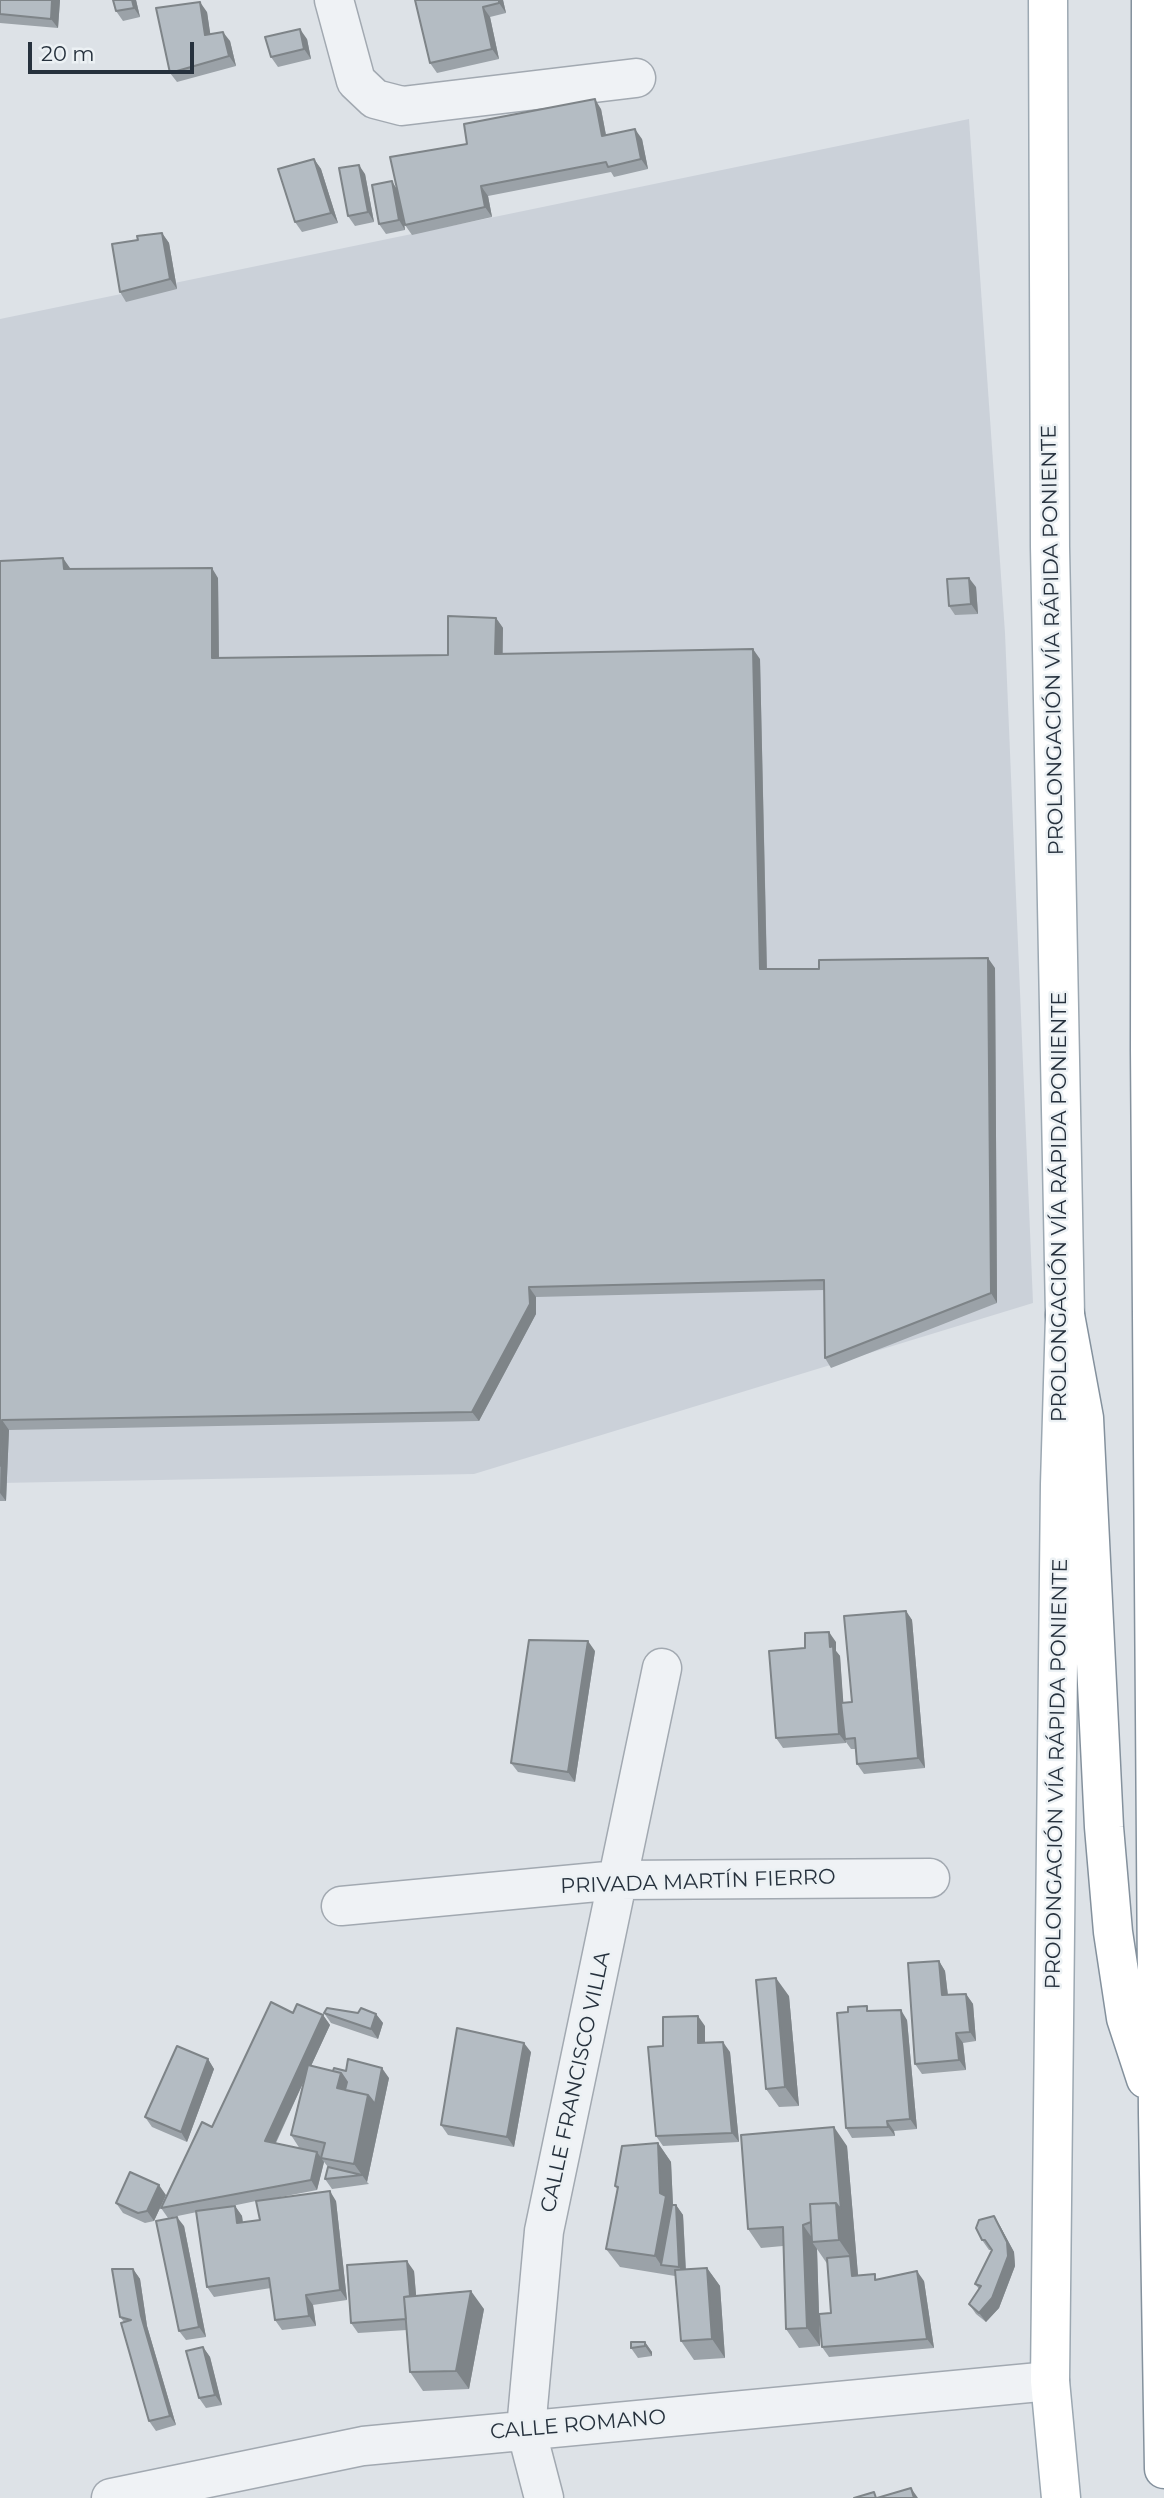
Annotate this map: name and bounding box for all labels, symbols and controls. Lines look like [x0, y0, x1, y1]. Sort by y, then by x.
scale bar [32, 28, 198, 72]
text: 20 m [41, 41, 95, 66]
street label: PROLONGACIÓN VÍA RÁPIDA PONIENTE [1037, 424, 1069, 856]
street label: PROLONGACIÓN VÍA RÁPIDA PONIENTE [1047, 992, 1073, 1422]
street label: PROLONGACIÓN VÍA RÁPIDA PONIENTE [1041, 1558, 1073, 1990]
street label: PRIVADA MARTÍN FIERRO [560, 1865, 836, 1899]
street label: CALLE FRANCISCO VILLA [536, 1949, 616, 2215]
street label: CALLE ROMANO [489, 2405, 667, 2445]

